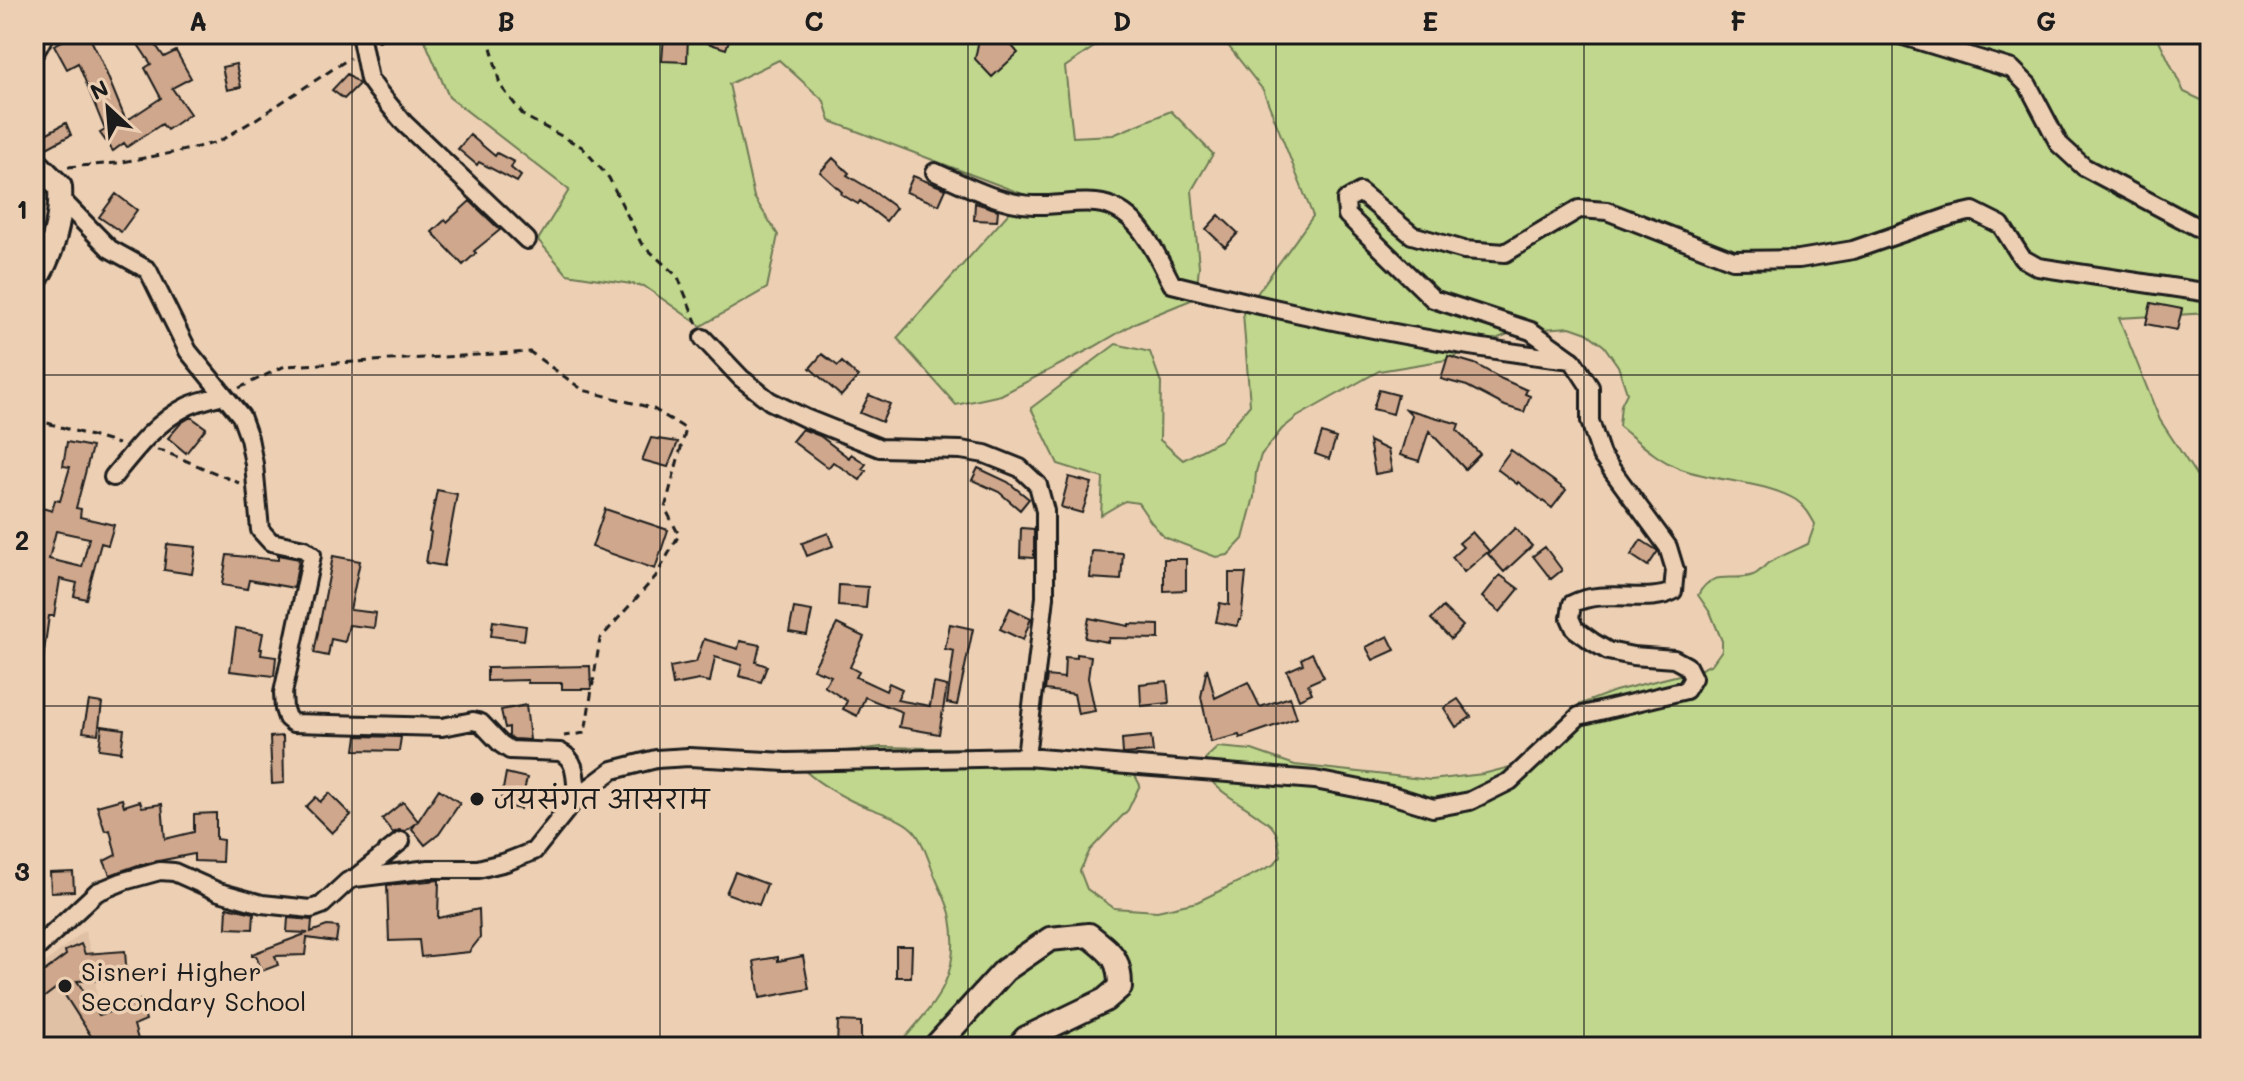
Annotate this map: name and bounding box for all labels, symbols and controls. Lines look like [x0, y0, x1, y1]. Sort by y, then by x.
text: A [189, 4, 207, 38]
text: B [497, 4, 515, 38]
text: C [804, 4, 824, 38]
text: D [1113, 4, 1131, 38]
text: E [1422, 4, 1438, 38]
text: F [1730, 4, 1746, 38]
text: G [2036, 4, 2056, 38]
north arrow [68, 68, 148, 148]
text: N [85, 73, 113, 106]
text: 1 [16, 192, 28, 226]
text: 2 [15, 523, 29, 557]
place label: जयसंगत आसराम [491, 782, 711, 816]
marker: जयसंगत आसराम [468, 790, 486, 808]
text: 3 [14, 854, 30, 888]
place label: Sisneri Higher Secondary School [81, 954, 306, 1018]
marker: Sisneri Higher Secondary School [56, 977, 74, 995]

